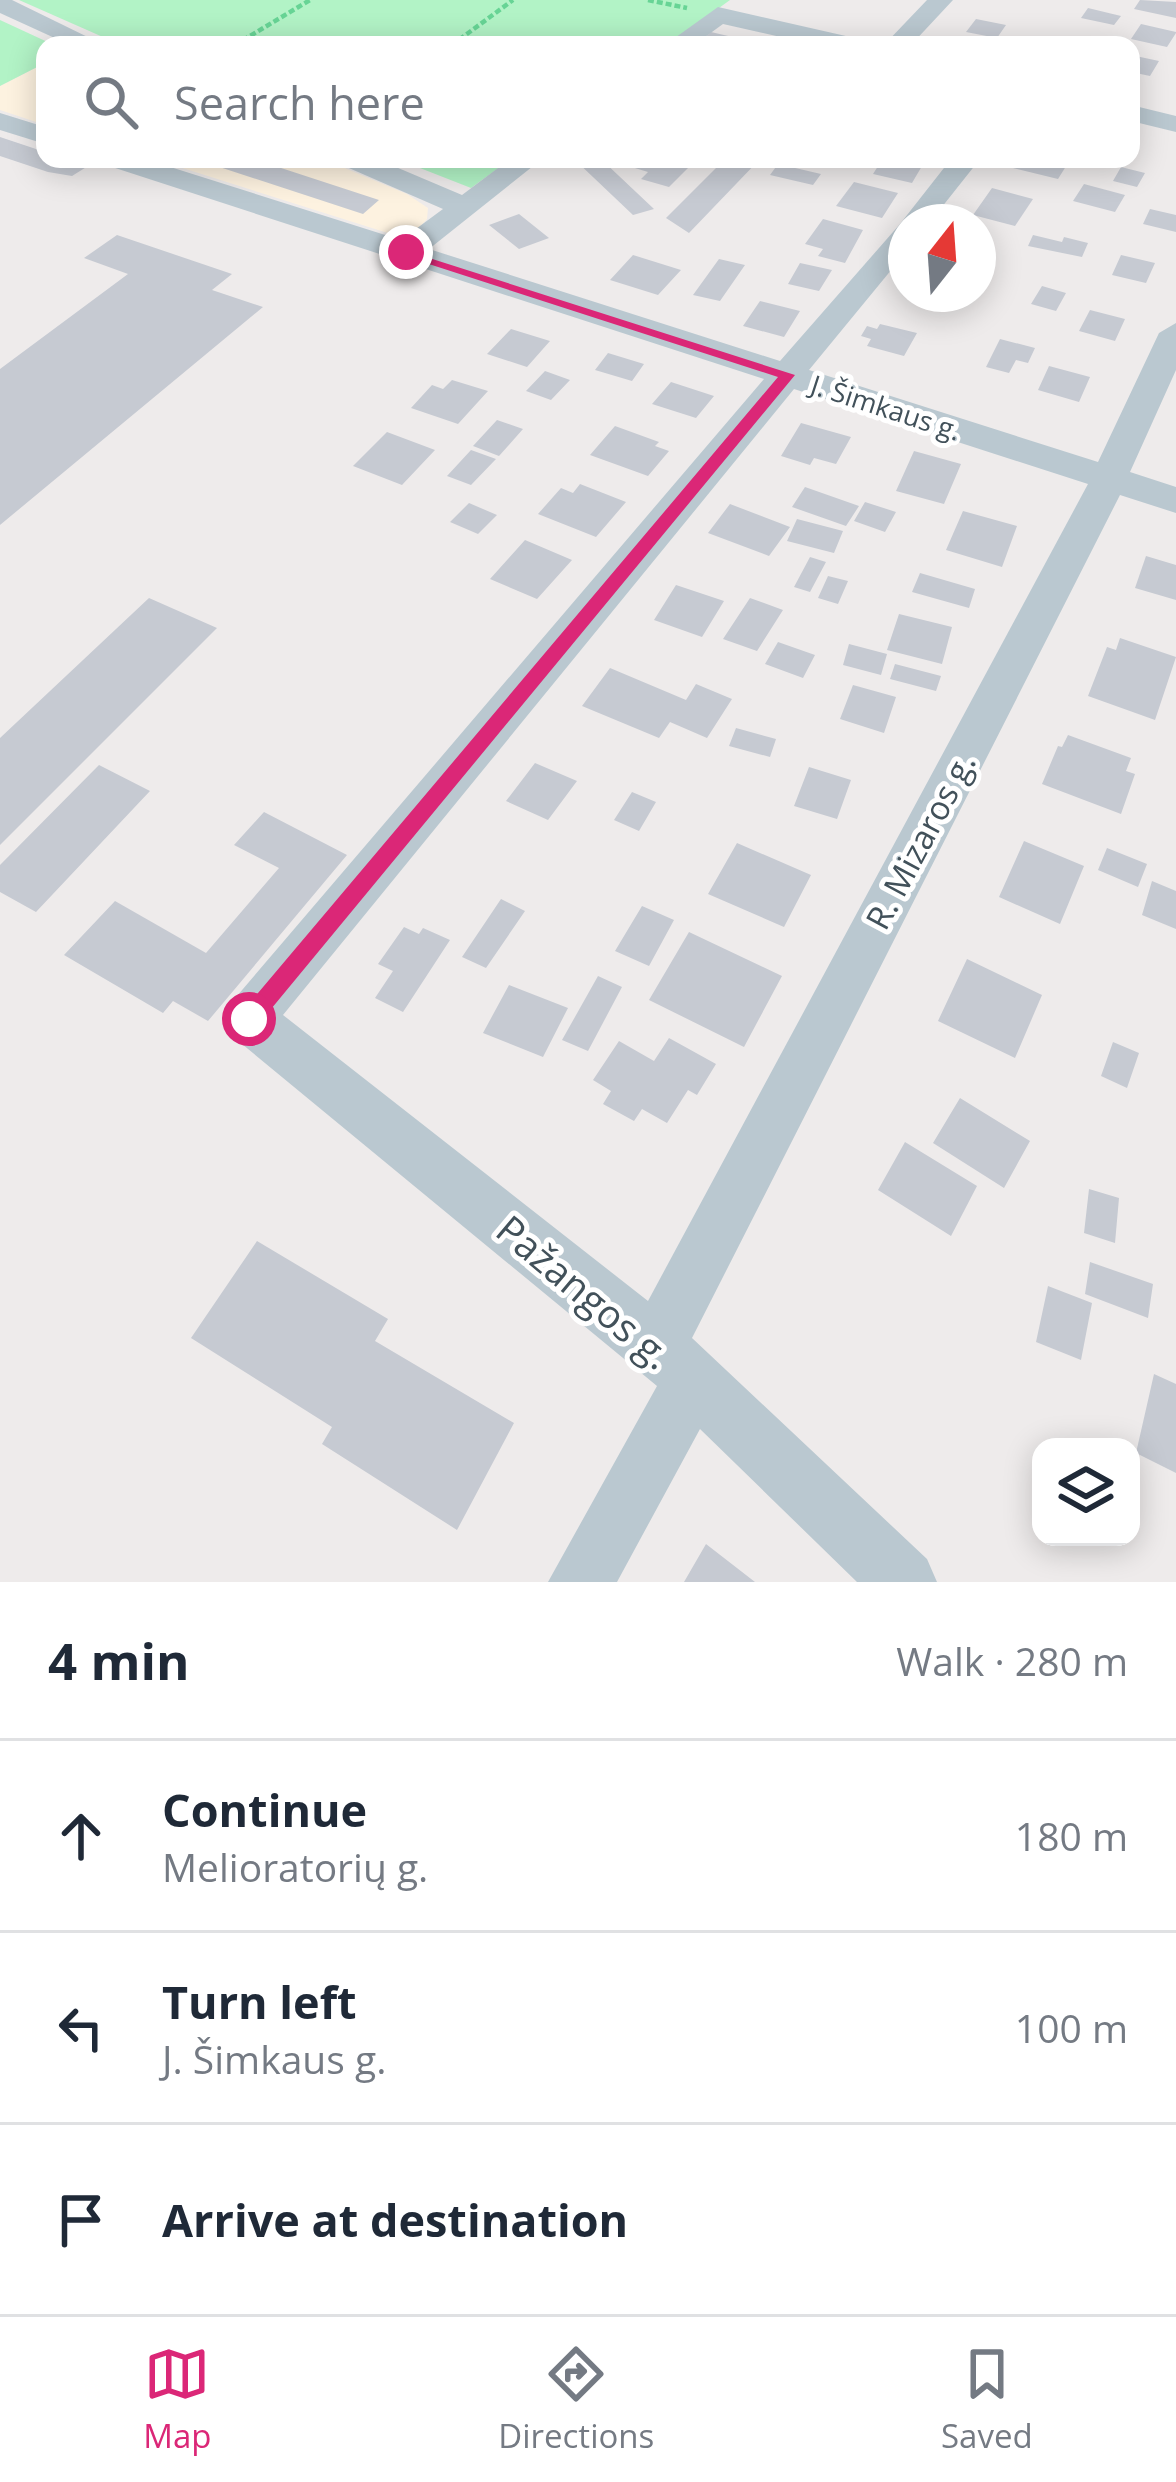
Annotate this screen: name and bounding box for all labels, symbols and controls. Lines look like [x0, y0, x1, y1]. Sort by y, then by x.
search box [36, 36, 1140, 168]
icon: search [78, 69, 144, 135]
text: Search here [174, 72, 425, 133]
north arrow [888, 204, 996, 312]
route end [379, 225, 433, 279]
street label: J. Šimkaus g. [804, 364, 966, 449]
street label: R. Mizaros g. [855, 745, 985, 937]
route start [222, 992, 276, 1046]
street label: Pažangos g. [486, 1202, 684, 1380]
map controls [1032, 1438, 1140, 1546]
button: layers [1032, 1438, 1140, 1546]
text: 4 min [48, 1625, 190, 1695]
text: Walk · 280 m [896, 1634, 1128, 1687]
text: Continue [162, 1779, 367, 1840]
icon: ahead [48, 1803, 114, 1869]
text: 180 m [1015, 1809, 1128, 1862]
text: Melioratorių g. [162, 1840, 428, 1893]
text: Turn left [162, 1971, 357, 2032]
icon: left [48, 1995, 114, 2061]
text: 100 m [1015, 2001, 1128, 2054]
text: J. Šimkaus g. [162, 2032, 386, 2085]
icon: arrive [48, 2187, 114, 2253]
text: Arrive at destination [162, 2189, 628, 2250]
tab: Map [143, 2341, 212, 2458]
tab: Directions [498, 2341, 654, 2458]
tab: Saved [941, 2341, 1033, 2458]

